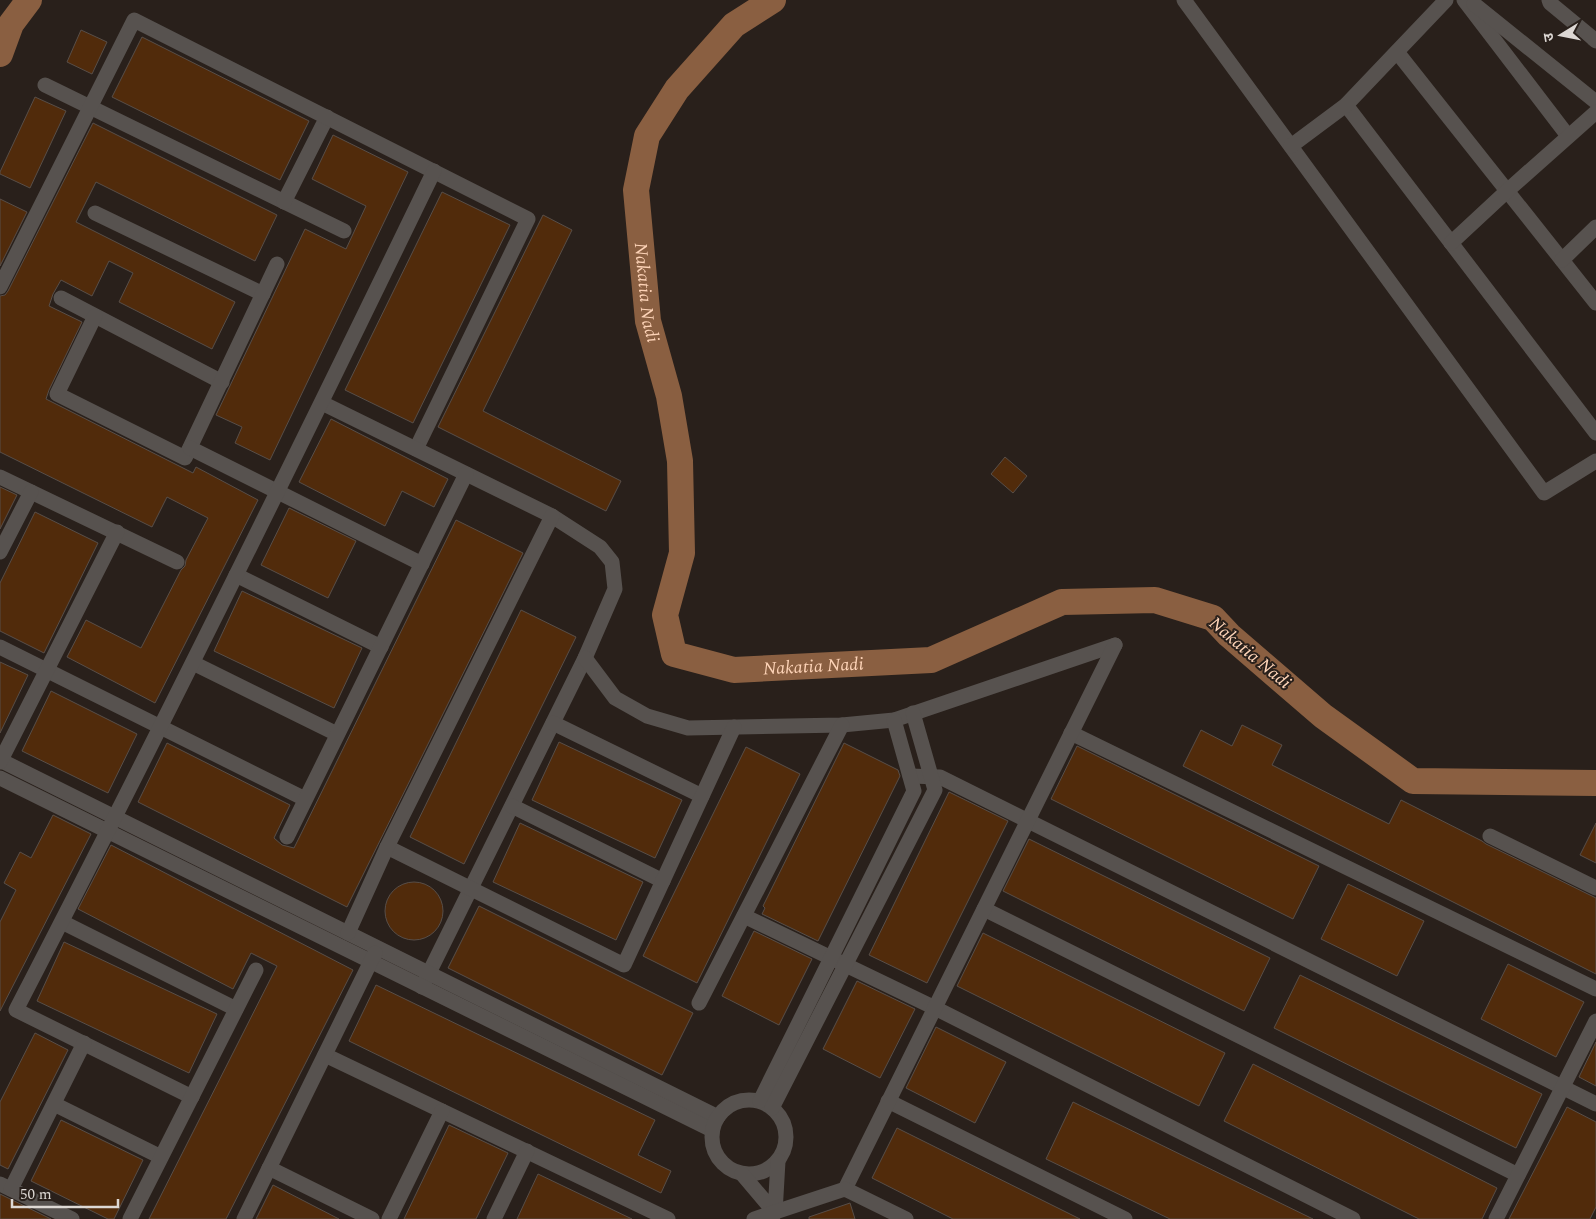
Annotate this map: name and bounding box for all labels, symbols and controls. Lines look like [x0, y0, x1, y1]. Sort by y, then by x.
north arrow [1536, 10, 1586, 60]
text: उ [1537, 31, 1560, 43]
water label: Nakatia Nadi [627, 241, 667, 346]
water label: Nakatia Nadi [1203, 610, 1297, 696]
water label: Nakatia Nadi [762, 650, 864, 682]
scale bar [12, 1176, 119, 1208]
text: 50 m [20, 1183, 52, 1206]

